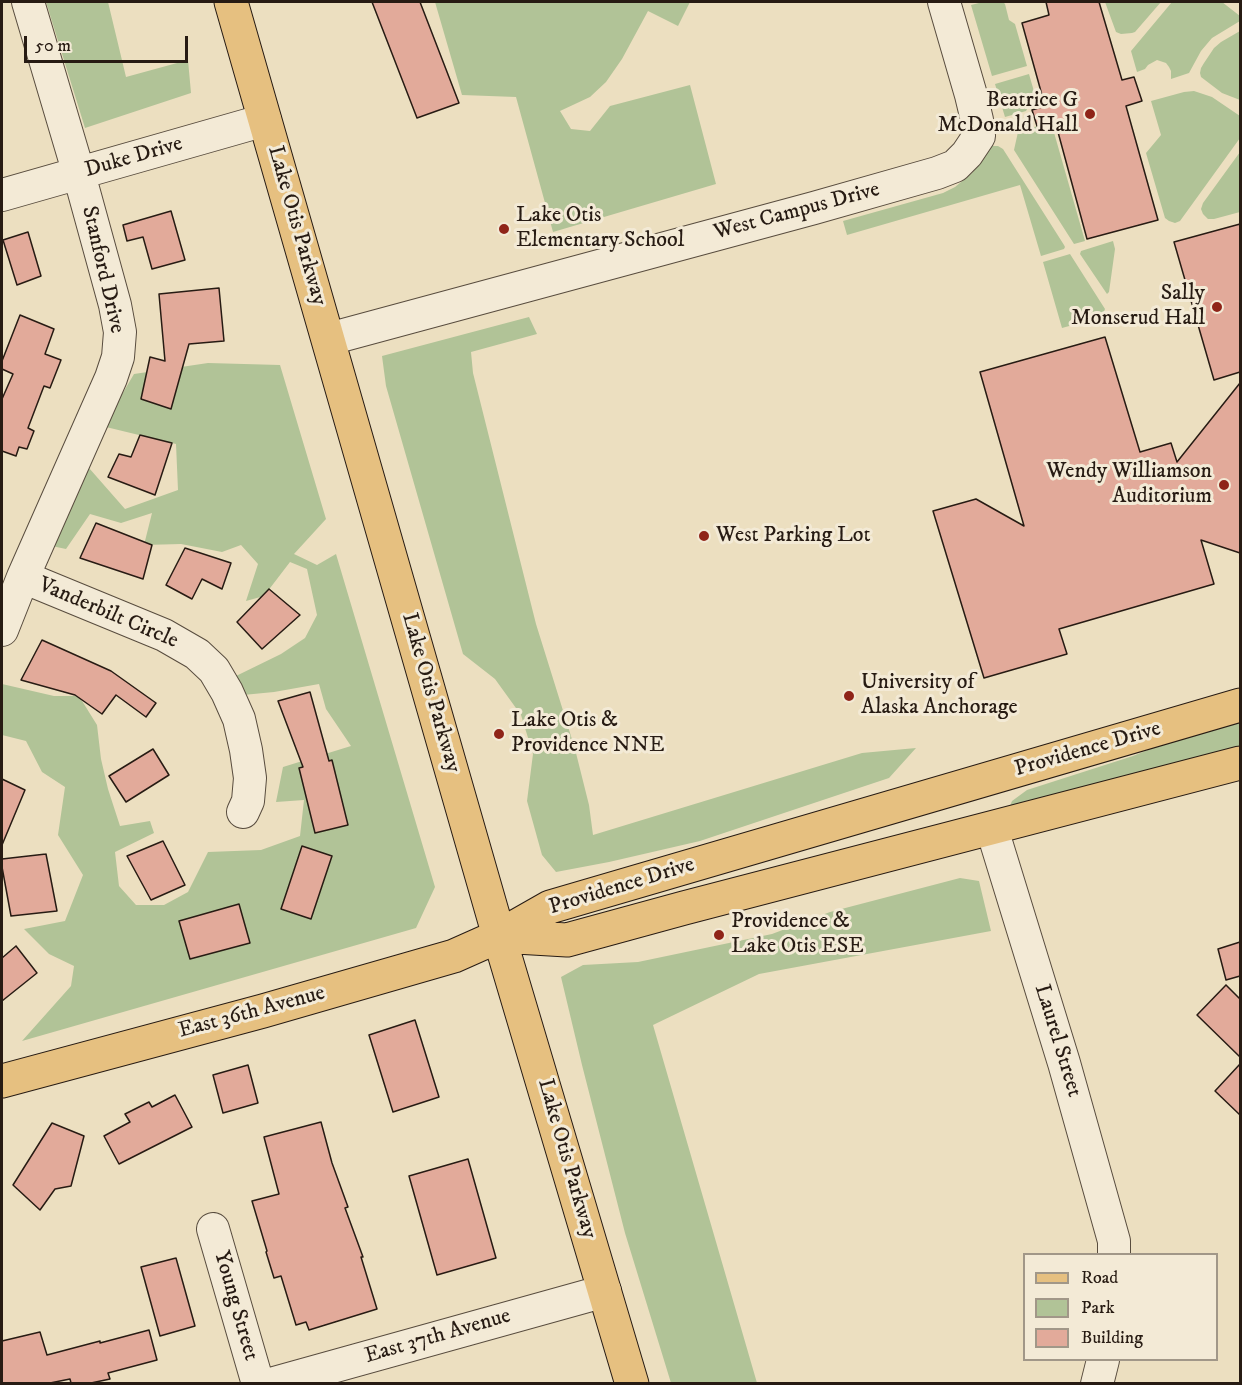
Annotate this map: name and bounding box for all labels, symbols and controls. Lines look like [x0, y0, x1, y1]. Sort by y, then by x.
scale bar [27, 24, 190, 62]
text: 50 m [35, 35, 71, 57]
place label: Beatrice G McDonald Hall [937, 88, 1078, 140]
marker: Beatrice G McDonald Hall [1083, 107, 1097, 121]
street label: Duke Drive [82, 131, 186, 185]
street label: Lake Otis Parkway [261, 143, 331, 309]
street label: West Campus Drive [711, 177, 883, 247]
place label: Lake Otis Elementary School [516, 203, 684, 254]
street label: Stanford Drive [75, 204, 129, 336]
marker: Lake Otis Elementary School [497, 222, 511, 236]
place label: Sally Monserud Hall [1071, 281, 1205, 332]
marker: Sally Monserud Hall [1210, 300, 1224, 314]
place label: Wendy Williamson Auditorium [1046, 459, 1212, 511]
marker: Wendy Williamson Auditorium [1217, 478, 1231, 492]
place label: West Parking Lot [716, 523, 871, 549]
marker: West Parking Lot [697, 529, 711, 543]
street label: Vanderbilt Circle [34, 573, 182, 655]
street label: Lake Otis Parkway [395, 610, 465, 776]
place label: University of Alaska Anchorage [861, 670, 1018, 722]
marker: University of Alaska Anchorage [842, 689, 856, 703]
place label: Lake Otis & Providence NNE [511, 708, 665, 760]
street label: Providence Drive [1012, 717, 1164, 783]
marker: Lake Otis & Providence NNE [492, 727, 506, 741]
street label: Providence Drive [546, 852, 698, 922]
place label: Providence & Lake Otis ESE [731, 909, 864, 960]
marker: Providence & Lake Otis ESE [712, 928, 726, 942]
street label: East 36th Avenue [176, 981, 328, 1045]
street label: Laurel Street [1027, 981, 1087, 1101]
street label: Lake Otis Parkway [531, 1076, 601, 1242]
street label: Young Street [207, 1248, 263, 1364]
legend [1023, 1253, 1218, 1361]
text: Road [1081, 1267, 1118, 1289]
text: Park [1081, 1297, 1115, 1319]
street label: East 37th Avenue [362, 1304, 514, 1370]
text: Building [1081, 1327, 1143, 1349]

